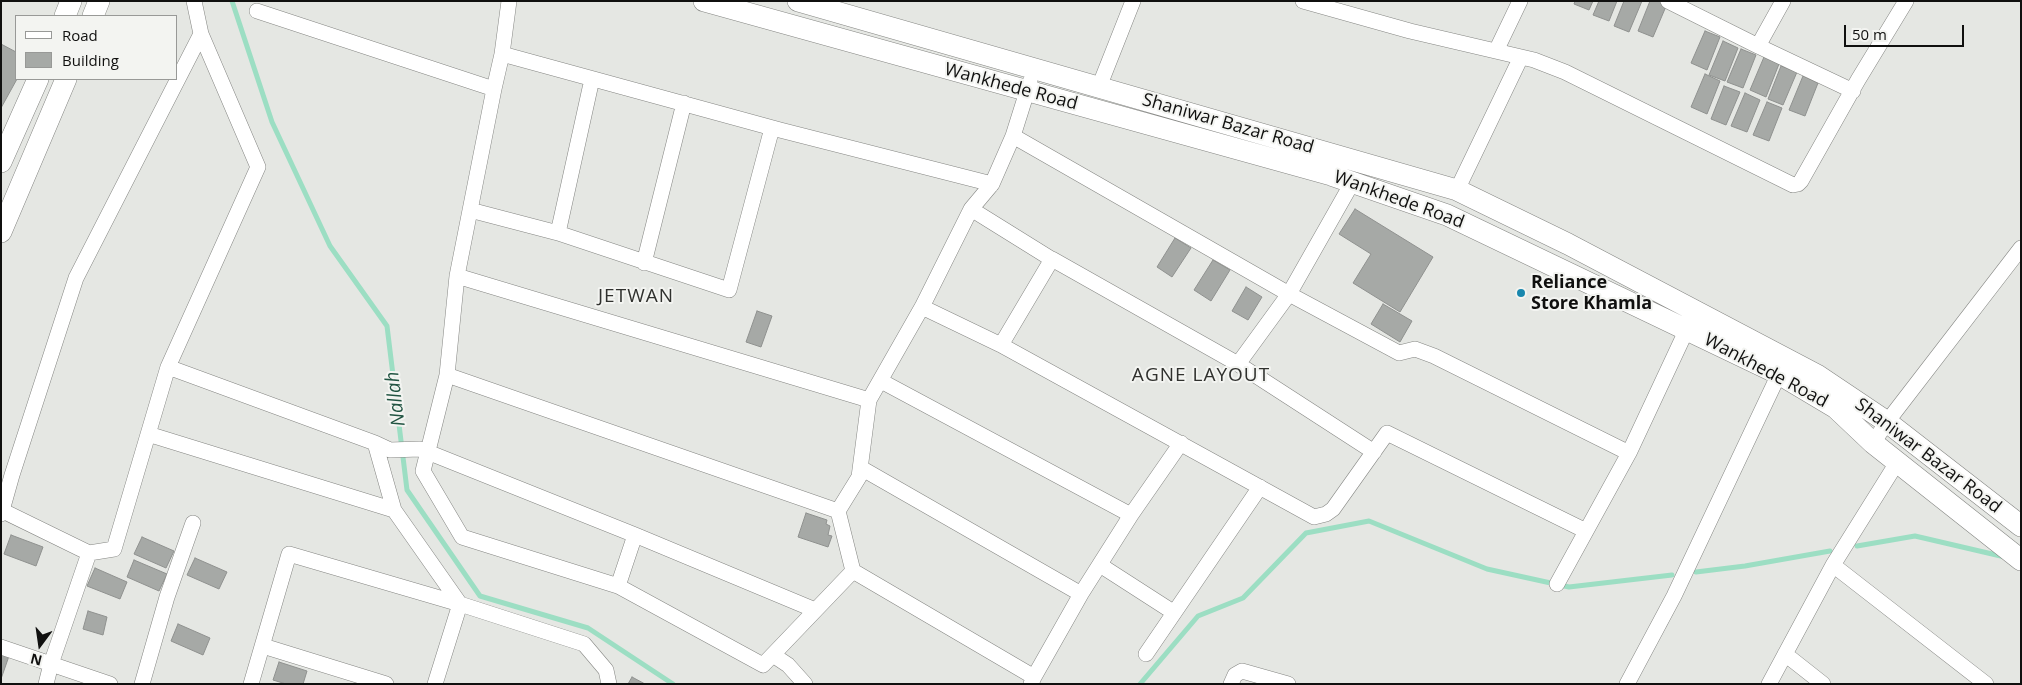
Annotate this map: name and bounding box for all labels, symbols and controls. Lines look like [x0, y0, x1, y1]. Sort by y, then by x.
legend [15, 15, 178, 80]
scale bar [1847, 15, 1967, 47]
text: 50 m [1852, 24, 1887, 44]
text: Road [62, 25, 98, 45]
text: Building [62, 50, 119, 70]
street label: Wankhede Road [942, 59, 1080, 115]
street label: Shaniwar Bazar Road [1140, 89, 1316, 159]
street label: Wankhede Road [1331, 166, 1467, 234]
place label: Reliance Store Khamla [1531, 272, 1652, 314]
district label: JETWAN [597, 286, 675, 308]
marker: Reliance Store Khamla [1515, 287, 1527, 299]
street label: Wankhede Road [1700, 329, 1832, 413]
district label: AGNE LAYOUT [1130, 365, 1272, 387]
water label: Nallah [381, 370, 411, 428]
street label: Shaniwar Bazar Road [1851, 394, 2005, 518]
north arrow [15, 620, 65, 670]
text: N [28, 649, 44, 671]

